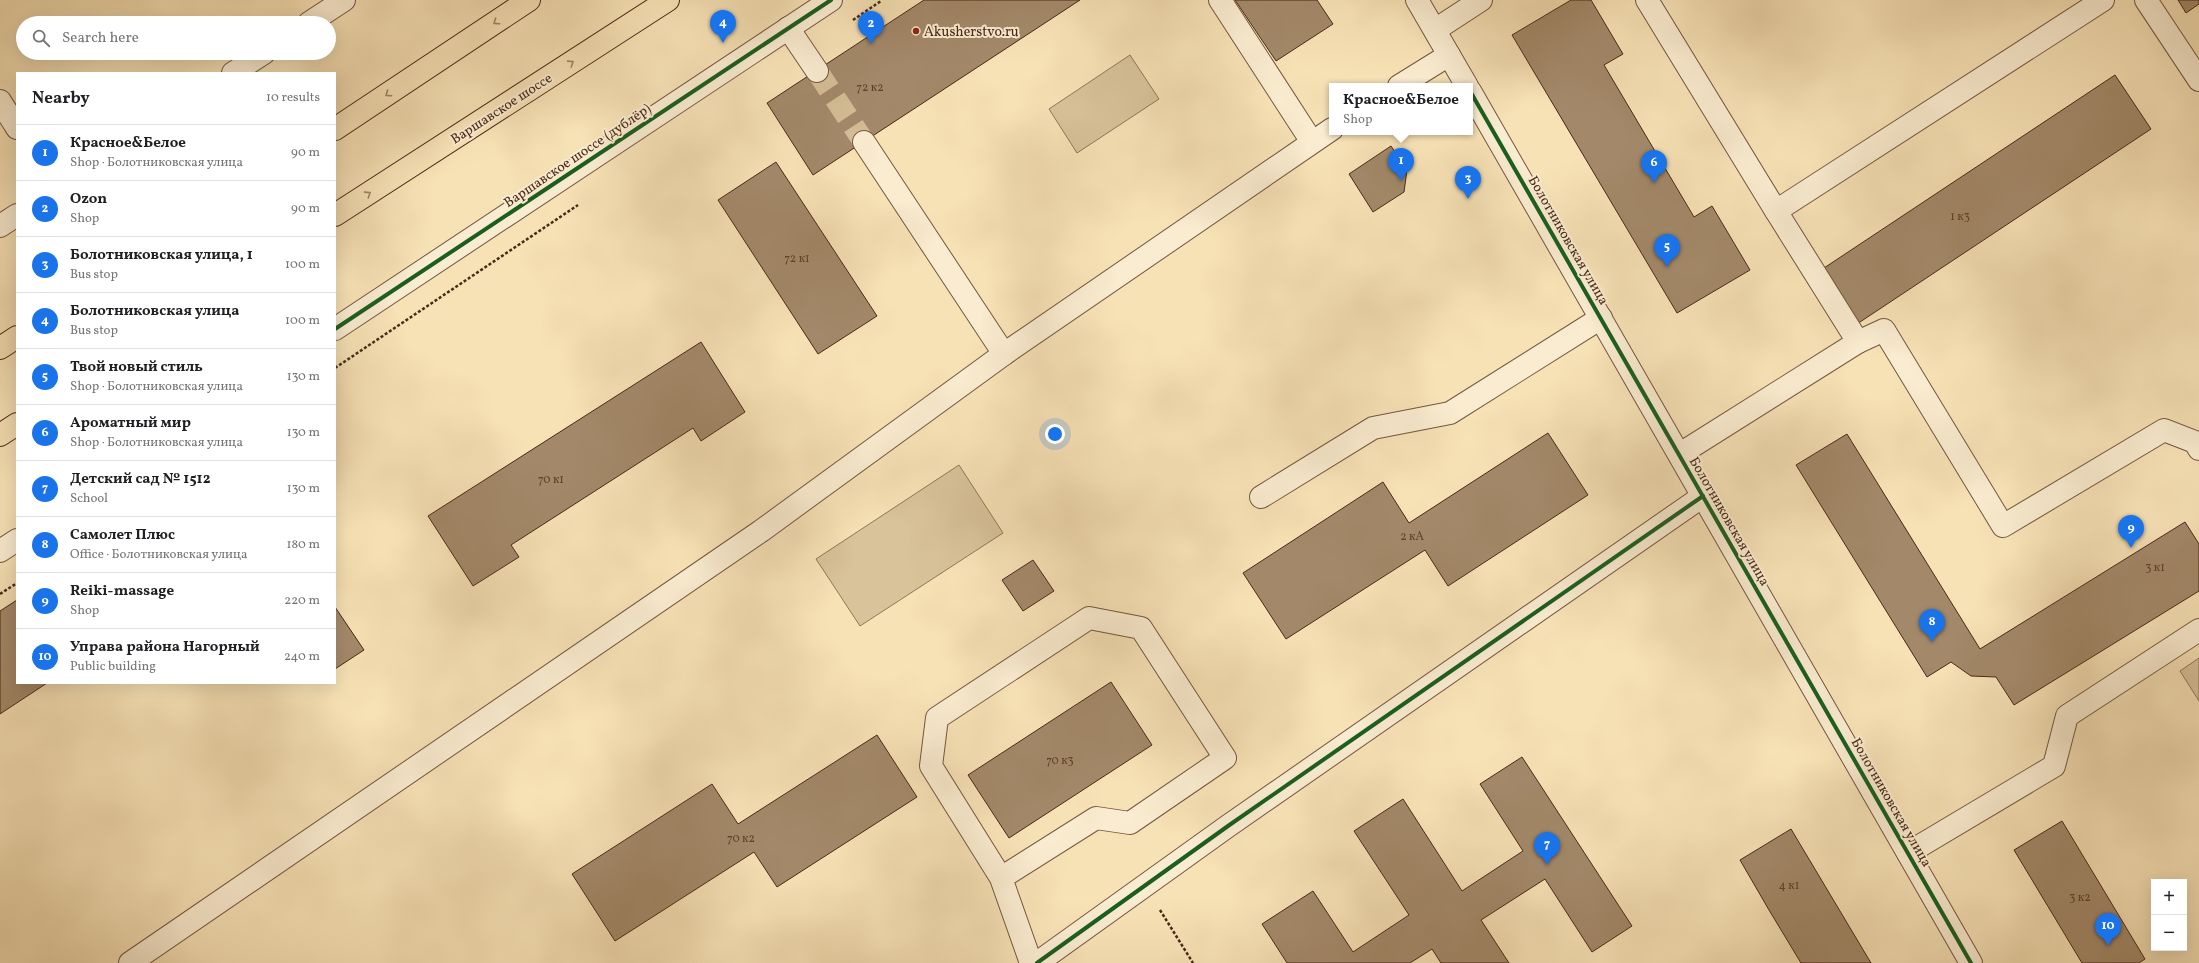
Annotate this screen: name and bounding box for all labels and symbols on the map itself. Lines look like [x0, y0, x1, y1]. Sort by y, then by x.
pin: 4 [710, 10, 736, 43]
pin: 2 [858, 11, 884, 44]
one-way arrow [494, 17, 501, 24]
place label: Akusherstvo.ru [924, 23, 1019, 42]
marker: Akusherstvo.ru [911, 26, 921, 36]
one-way arrow [567, 60, 574, 68]
street label: Варшавское шоссе [447, 69, 557, 149]
house number: 72 к2 [856, 80, 884, 96]
one-way arrow [385, 89, 392, 96]
street label: Варшавское шоссе (дублёр) [501, 100, 655, 213]
pin: 1 [1388, 148, 1414, 181]
pin: 6 [1641, 150, 1667, 183]
pin: 3 [1455, 166, 1481, 199]
street label: Болотниковская улица [1523, 173, 1613, 309]
one-way arrow [364, 191, 371, 199]
house number: 1 к3 [1950, 209, 1970, 225]
pin: 5 [1654, 234, 1680, 267]
house number: 72 к1 [784, 251, 810, 267]
your location [1045, 424, 1065, 444]
street label: Болотниковская улица [1684, 454, 1774, 590]
house number: 70 к1 [538, 472, 564, 488]
pin: 9 [2118, 515, 2144, 548]
house number: 2 кА [1400, 529, 1424, 545]
house number: 3 к1 [2145, 560, 2165, 576]
pin: 8 [1919, 609, 1945, 642]
street label: Болотниковская улица [1846, 735, 1936, 871]
house number: 70 к3 [1046, 753, 1074, 769]
house number: 70 к2 [727, 831, 755, 847]
pin: 7 [1534, 832, 1560, 865]
house number: 4 к1 [1779, 878, 1799, 894]
house number: 3 к2 [2069, 890, 2091, 906]
pin: 10 [2095, 913, 2121, 946]

